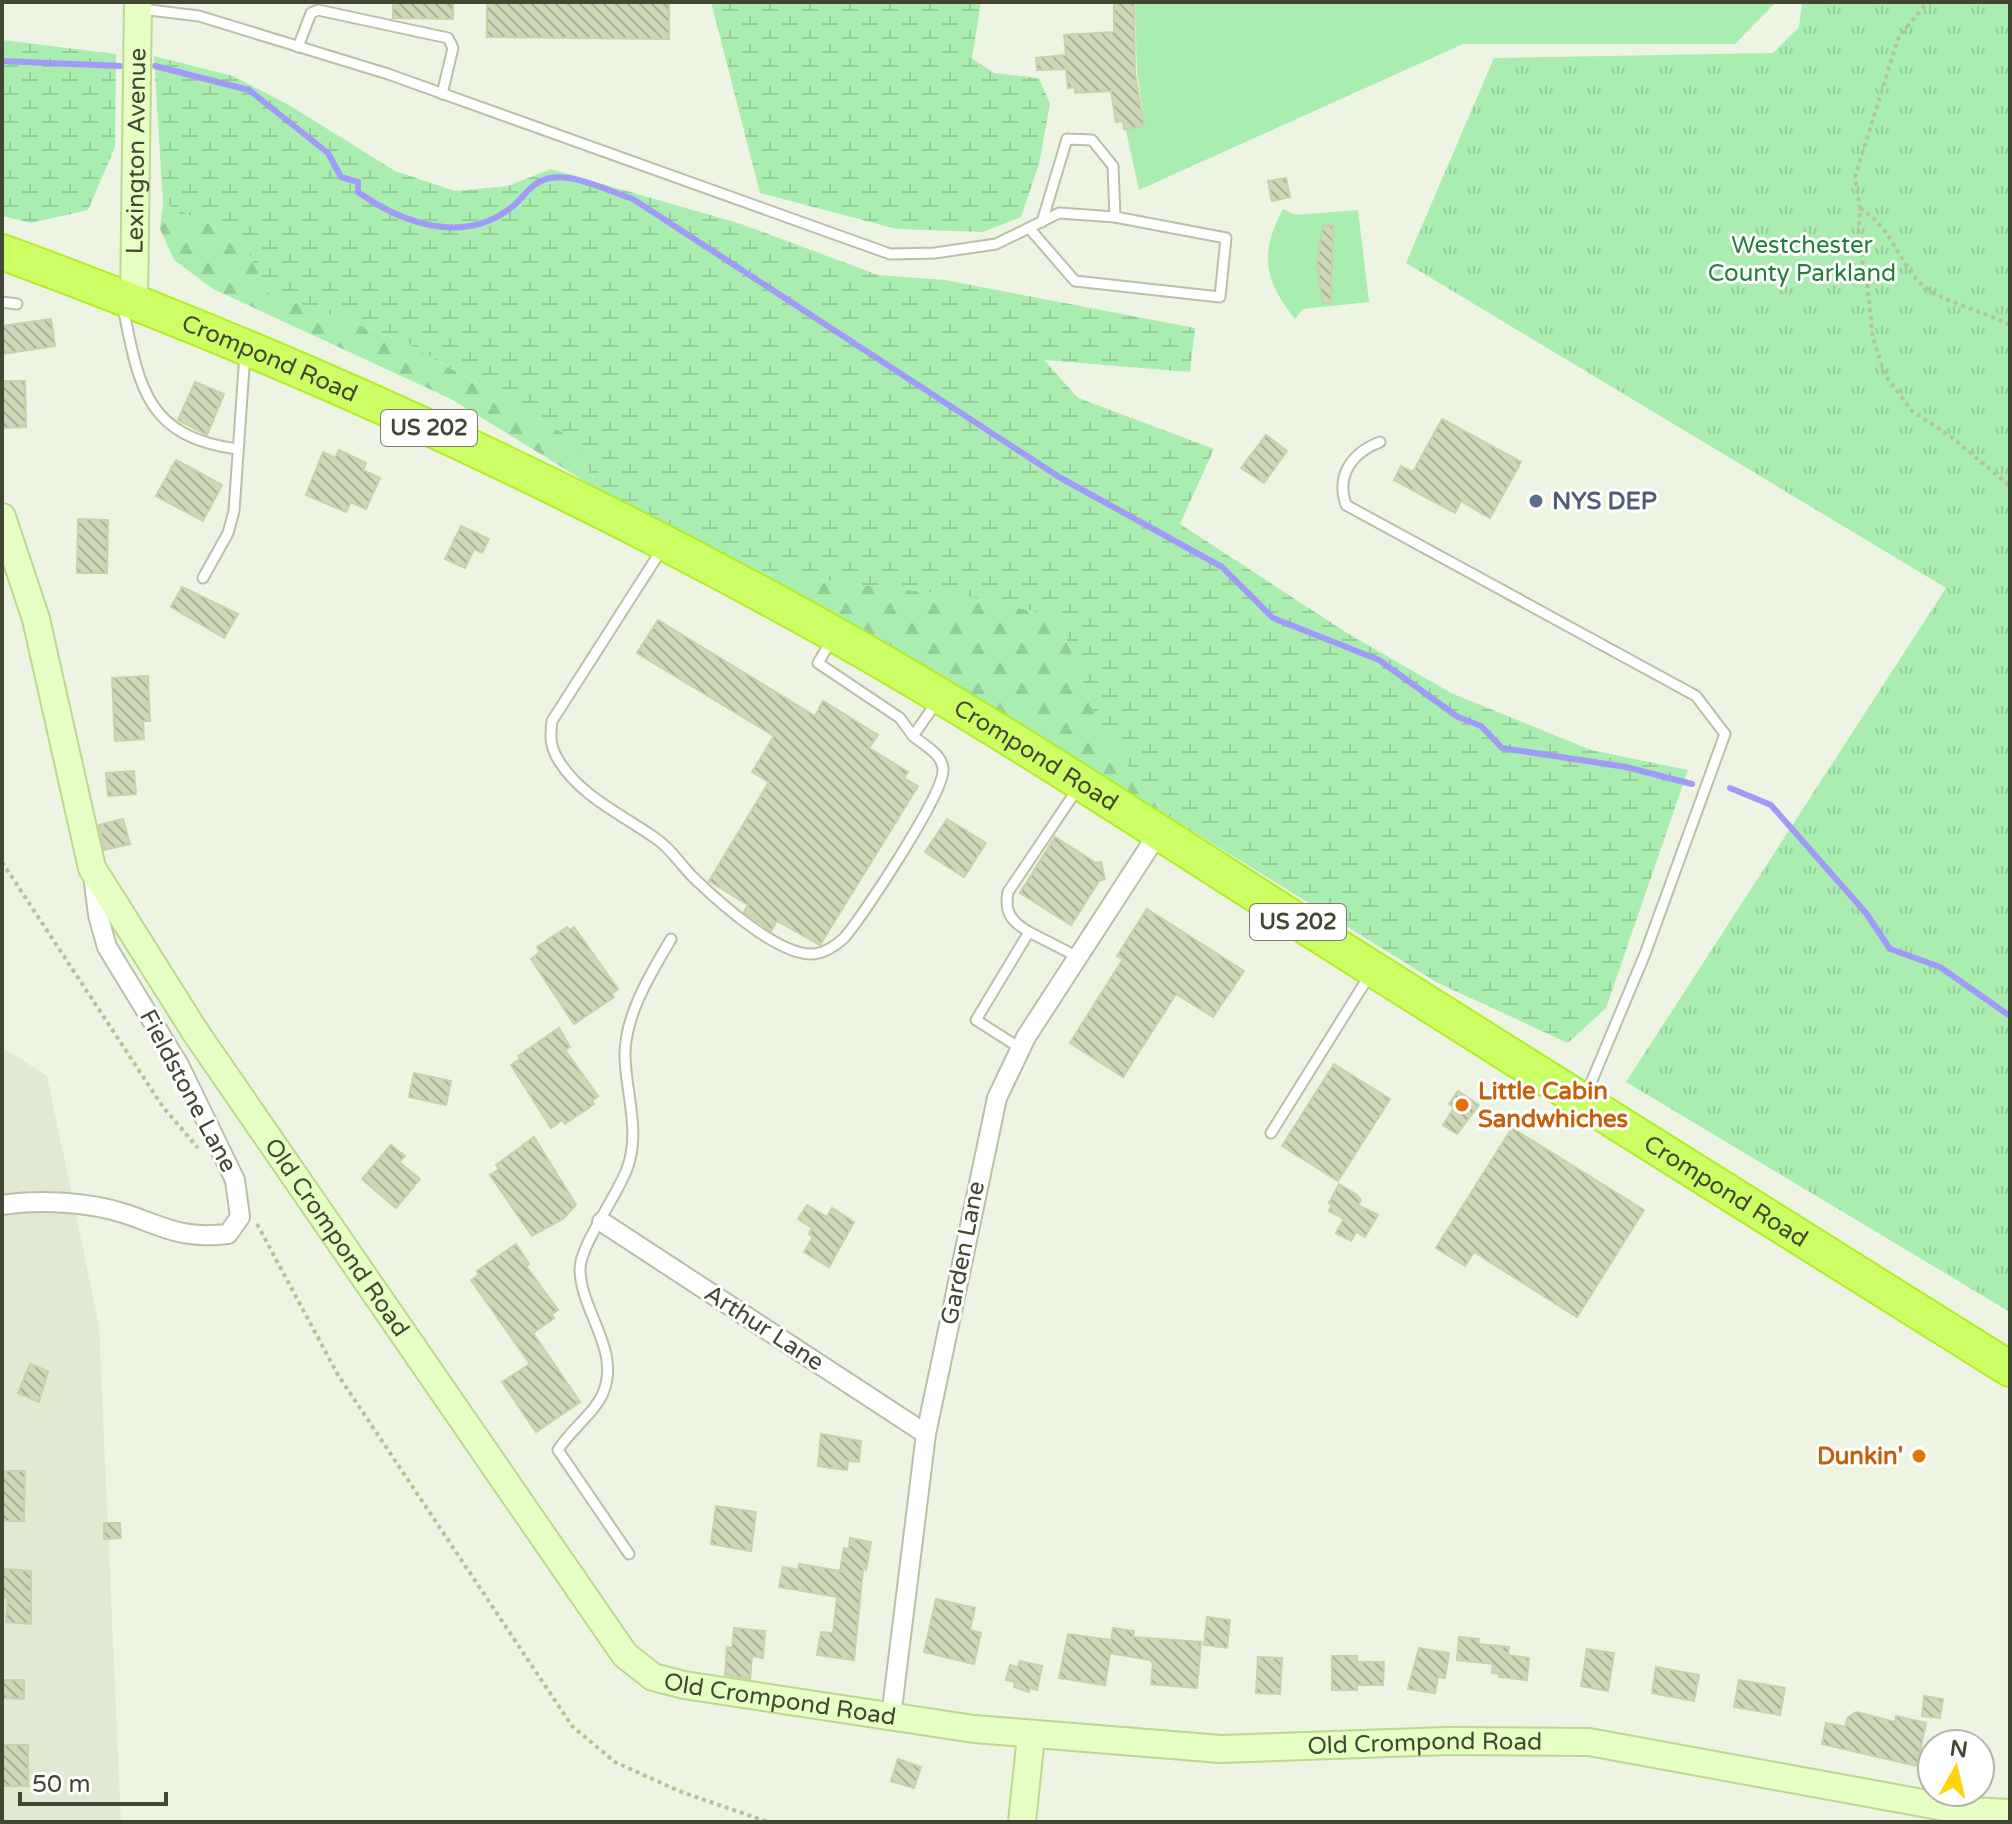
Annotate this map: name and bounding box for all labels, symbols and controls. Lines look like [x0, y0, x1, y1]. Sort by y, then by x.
street label: Lexington Avenue [120, 48, 152, 254]
park label: Westchester County Parkland [1708, 231, 1896, 288]
street label: Crompond Road [178, 308, 362, 408]
road number: US 202 [381, 410, 477, 446]
place label: NYS DEP [1552, 487, 1657, 516]
marker: NYS DEP [1527, 492, 1545, 510]
street label: Crompond Road [949, 693, 1124, 817]
road number: US 202 [1250, 904, 1346, 940]
street label: Fieldstone Lane [133, 1005, 243, 1177]
place label: Little Cabin Sandwhiches [1478, 1077, 1628, 1134]
marker: Little Cabin Sandwhiches [1453, 1096, 1471, 1114]
street label: Crompond Road [1638, 1129, 1813, 1253]
street label: Old Crompond Road [258, 1132, 416, 1342]
street label: Garden Lane [935, 1179, 991, 1327]
street label: Arthur Lane [699, 1279, 829, 1377]
place label: Dunkin' [1817, 1442, 1903, 1471]
marker: Dunkin' [1910, 1447, 1928, 1465]
street label: Old Crompond Road [661, 1666, 898, 1731]
street label: Old Crompond Road [1307, 1726, 1542, 1760]
north arrow [1916, 1728, 1996, 1808]
text: N [1948, 1735, 1969, 1763]
scale bar [20, 1756, 166, 1806]
text: 50 m [32, 1770, 90, 1799]

